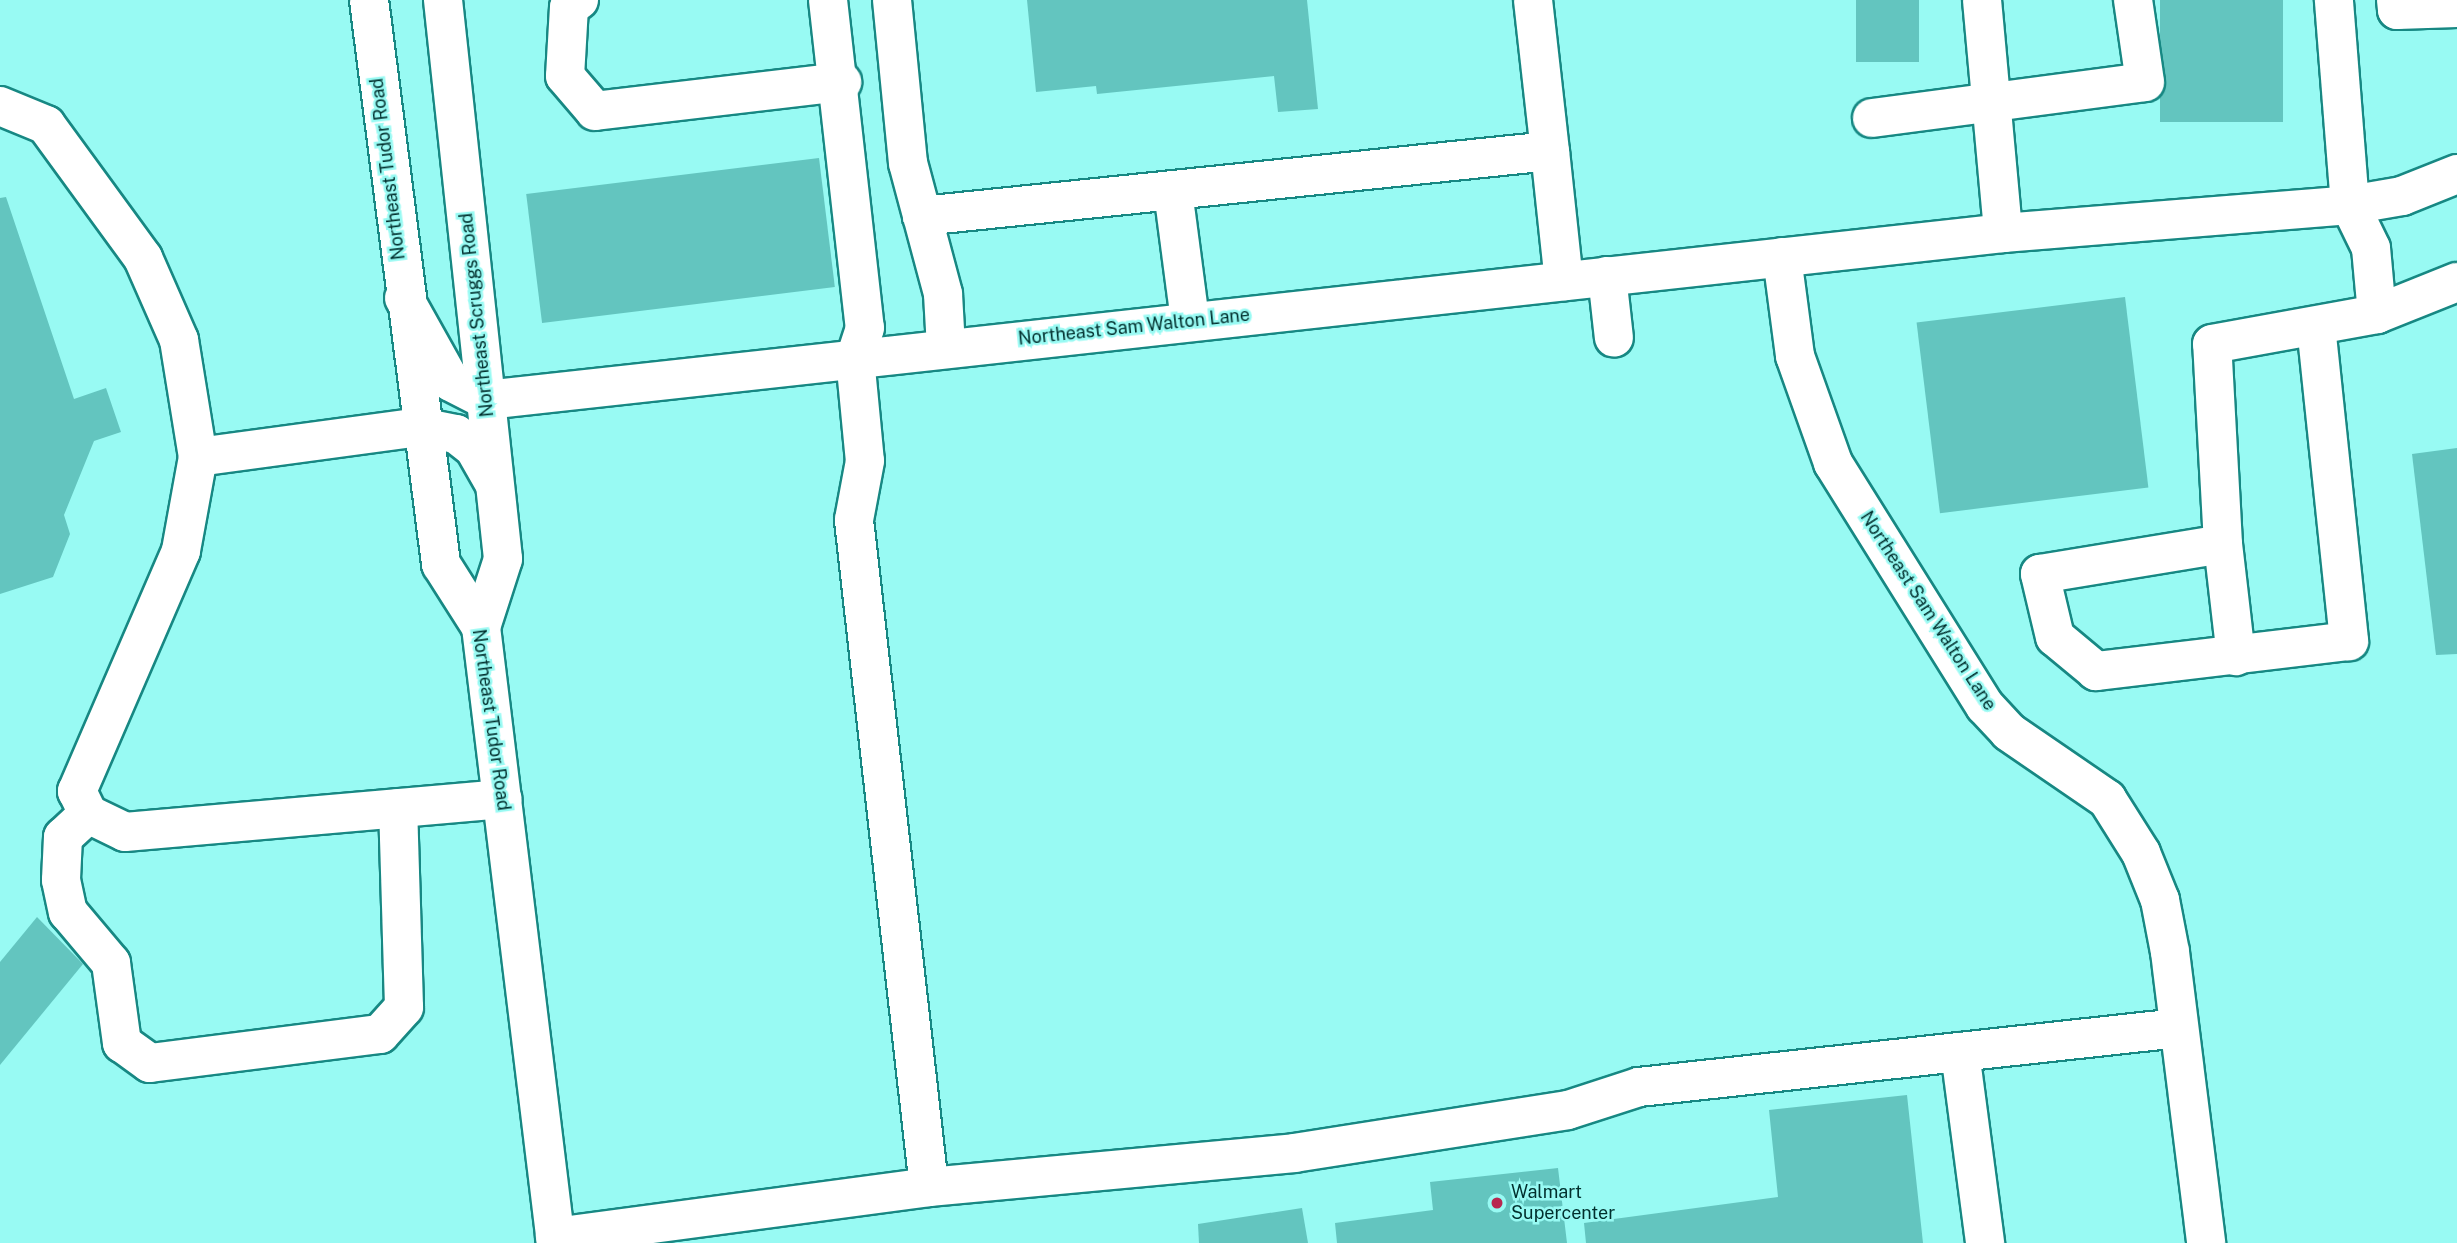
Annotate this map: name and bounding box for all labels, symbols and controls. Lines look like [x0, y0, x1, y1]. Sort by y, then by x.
street label: Northeast Tudor Road [366, 77, 410, 261]
street label: Northeast Scruggs Road [456, 212, 498, 418]
street label: Northeast Sam Walton Lane [1017, 304, 1251, 350]
street label: Northeast Sam Walton Lane [1855, 507, 2001, 715]
street label: Northeast Tudor Road [468, 628, 514, 812]
place label: Walmart Supercenter [1511, 1182, 1615, 1224]
marker: Walmart Supercenter [1489, 1195, 1505, 1211]

